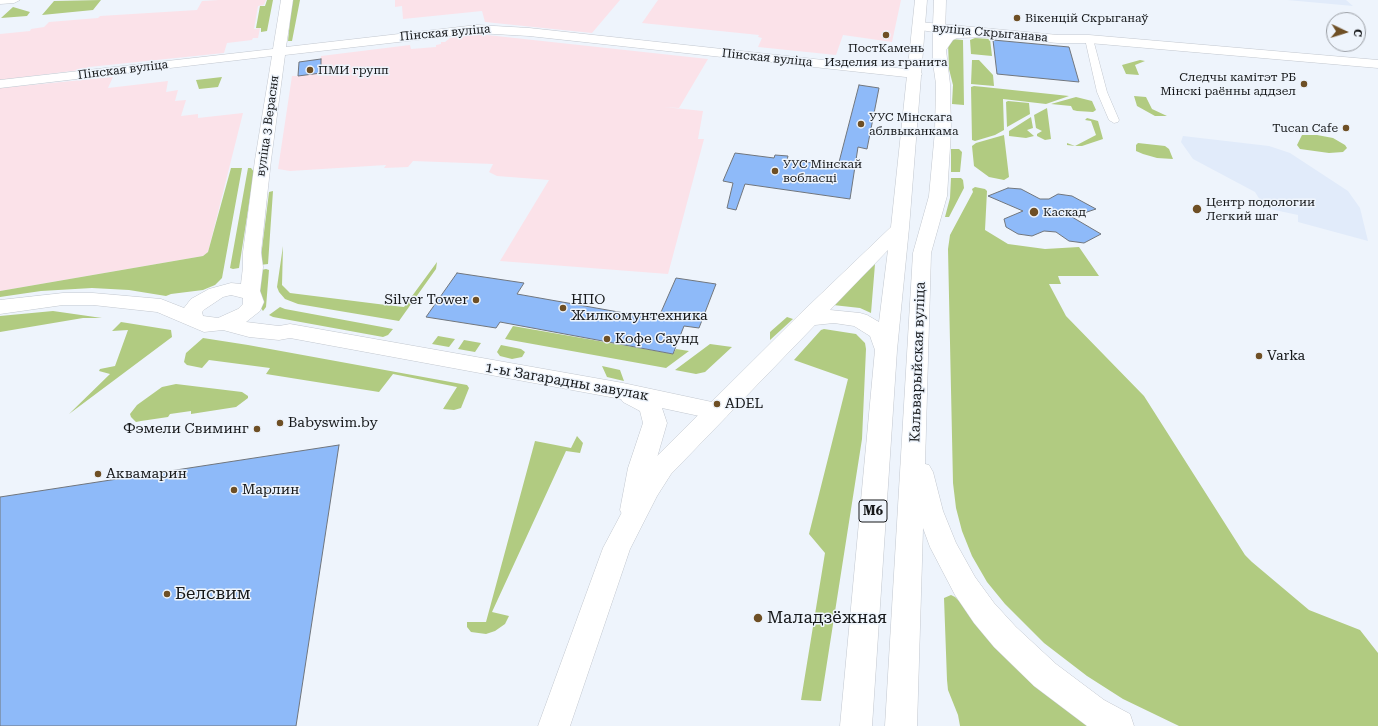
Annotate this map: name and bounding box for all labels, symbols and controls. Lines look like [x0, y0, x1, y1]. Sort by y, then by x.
place label: Вікенцій Скрыганаў [1025, 11, 1148, 25]
north arrow [1326, 12, 1366, 52]
marker: Вікенцій Скрыганаў [1012, 13, 1022, 23]
street label: вуліца Скрыганава [932, 21, 1048, 45]
street label: Пінская вуліца [399, 22, 491, 44]
text: С [1351, 28, 1364, 37]
marker: ПостКамень Изделия из гранита [881, 30, 891, 40]
place label: ПостКамень Изделия из гранита [825, 41, 947, 69]
street label: Пінская вуліца [721, 46, 813, 70]
street label: Пінская вуліца [77, 57, 169, 83]
place label: ПМИ групп [318, 63, 389, 77]
marker: ПМИ групп [305, 65, 315, 75]
place label: Следчы камітэт РБ Мінскі раённы аддзел [1160, 70, 1296, 98]
street label: вуліца 3 Верасня [254, 74, 282, 178]
marker: Следчы камітэт РБ Мінскі раённы аддзел [1299, 79, 1309, 89]
place label: УУС Мінскага аблвыканкама [869, 110, 958, 138]
marker: УУС Мінскага аблвыканкама [856, 119, 866, 129]
place label: Tucan Cafe [1272, 121, 1338, 135]
marker: Tucan Cafe [1341, 123, 1351, 133]
place label: УУС Мінскай вобласці [783, 157, 862, 185]
marker: УУС Мінскай вобласці [770, 166, 780, 176]
place label: Центр подологии Легкий шаг [1206, 195, 1315, 223]
marker: Центр подологии Легкий шаг [1191, 203, 1203, 215]
place label: Каскад [1043, 205, 1086, 219]
marker: Каскад [1028, 206, 1040, 218]
street label: Кальварыйская вуліца [907, 281, 929, 443]
place label: Silver Tower [384, 292, 468, 308]
place label: НПО Жилкомунтехника [571, 292, 708, 324]
marker: Silver Tower [471, 295, 481, 305]
marker: НПО Жилкомунтехника [558, 303, 568, 313]
place label: Кофе Саунд [615, 331, 699, 347]
marker: Кофе Саунд [602, 334, 612, 344]
place label: Varka [1267, 348, 1305, 364]
marker: Varka [1254, 351, 1264, 361]
street label: 1-ы Загарадны завулак [484, 359, 650, 405]
place label: ADEL [725, 396, 763, 412]
marker: ADEL [712, 399, 722, 409]
place label: Babyswim.by [288, 415, 378, 431]
marker: Babyswim.by [275, 418, 285, 428]
place label: Фэмели Свиминг [123, 421, 249, 437]
marker: Фэмели Свиминг [252, 424, 262, 434]
place label: Аквамарин [106, 466, 187, 482]
marker: Аквамарин [93, 469, 103, 479]
place label: Марлин [242, 482, 299, 498]
marker: Марлин [229, 485, 239, 495]
road number: М6 [859, 500, 887, 522]
place label: Белсвим [175, 584, 251, 604]
marker: Белсвим [162, 589, 172, 599]
place label: Маладзёжная [767, 608, 887, 628]
marker: Маладзёжная [752, 612, 764, 624]

